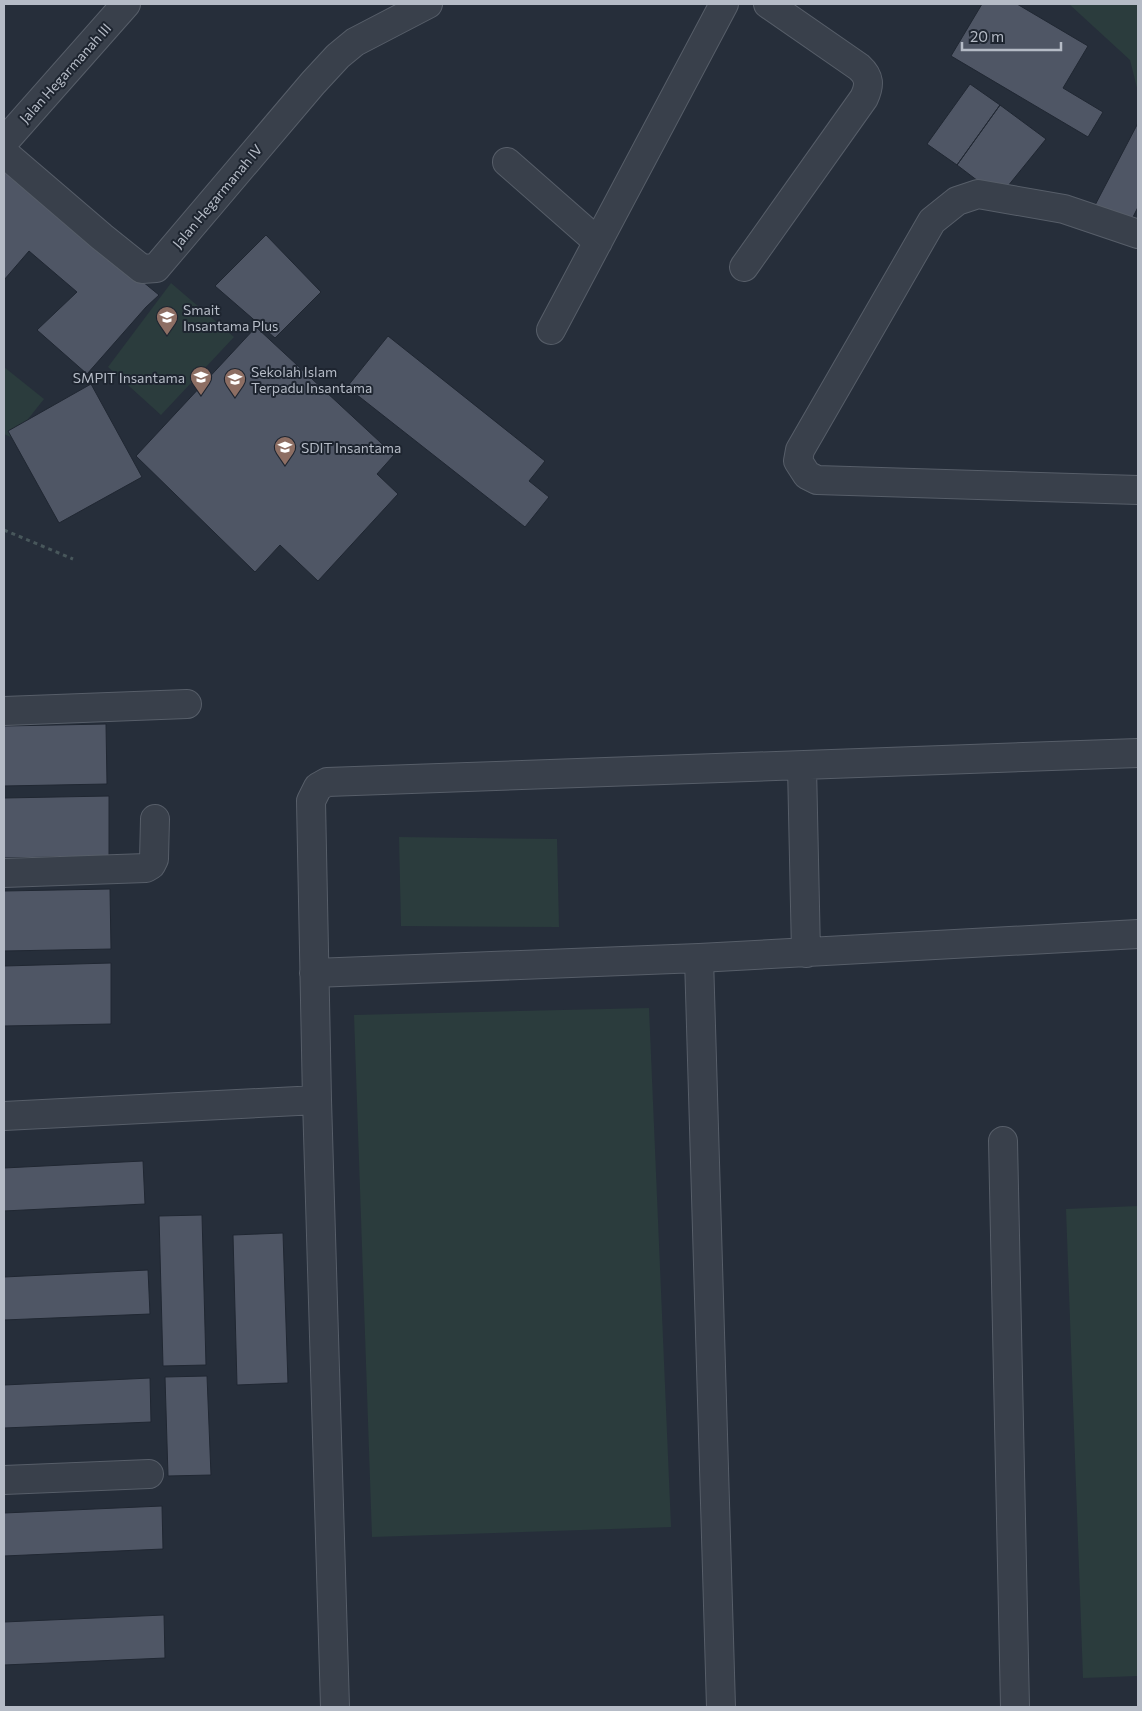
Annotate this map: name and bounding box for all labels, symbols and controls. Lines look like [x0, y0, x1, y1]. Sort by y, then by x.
street label: Jalan Hegarmanah III [16, 20, 114, 126]
scale bar [962, 20, 1061, 52]
text: 20 m [970, 27, 1004, 45]
street label: Jalan Hegarmanah IV [169, 140, 266, 251]
place label: Smait Insantama Plus [183, 301, 278, 334]
school or university icon: Smait Insantama Plus [155, 305, 179, 336]
place label: Sekolah Islam Terpadu Insantama [251, 363, 372, 396]
school or university icon: SMPIT Insantama [189, 365, 213, 396]
school or university icon: Sekolah Islam Terpadu Insantama [223, 367, 247, 398]
place label: SMPIT Insantama [73, 369, 185, 386]
school or university icon: SDIT Insantama [273, 435, 297, 466]
place label: SDIT Insantama [301, 439, 401, 456]

